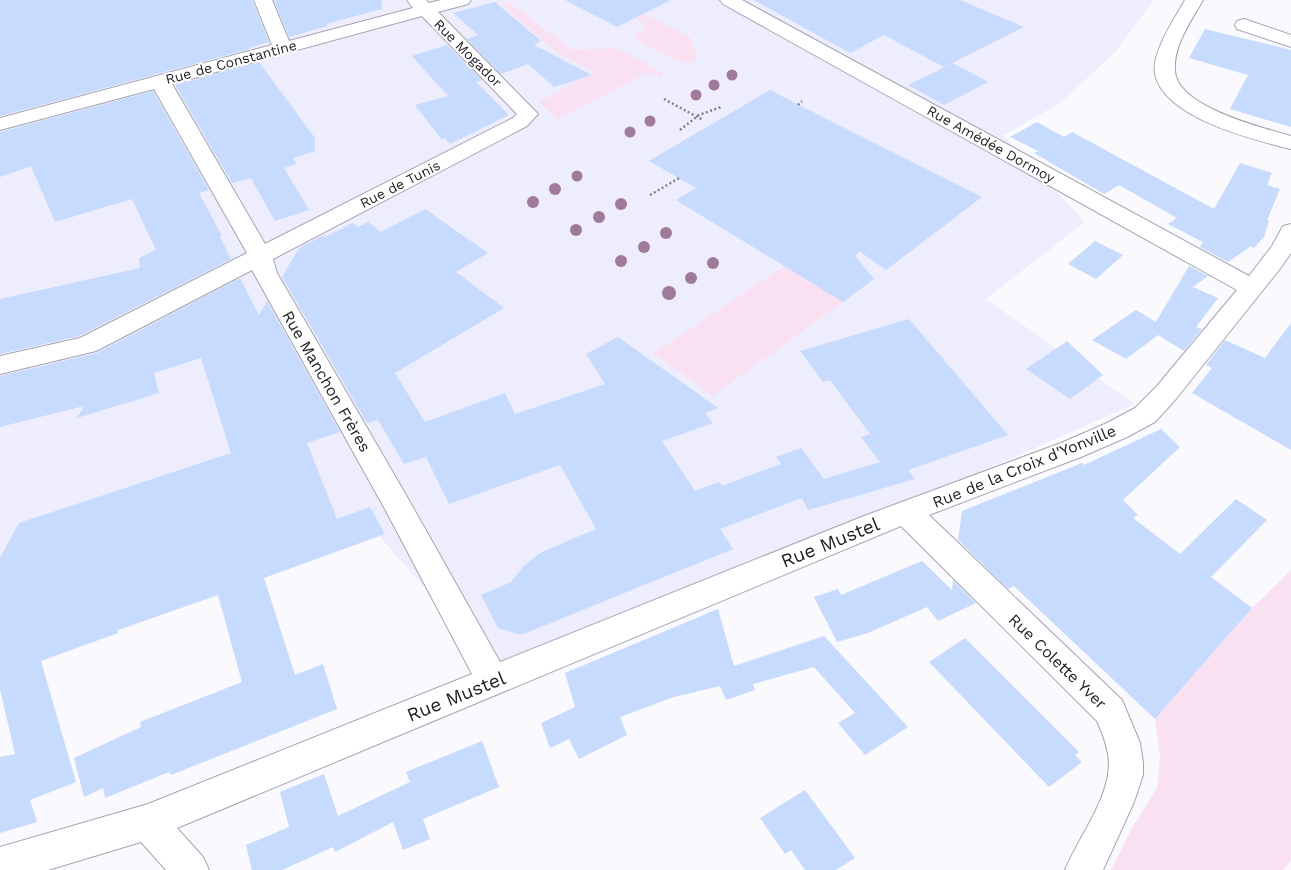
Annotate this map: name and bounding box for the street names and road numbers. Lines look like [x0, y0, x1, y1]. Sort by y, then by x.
street label: Rue Mogador [431, 16, 505, 90]
street label: Rue de Constantine [164, 37, 298, 87]
street label: Rue Amédée Dormoy [924, 102, 1058, 186]
street label: Rue de Tunis [357, 157, 443, 211]
street label: Rue Manchon Frères [278, 307, 375, 455]
street label: Rue de la Croix d'Yonville [930, 421, 1119, 512]
street label: Rue Mustel [778, 512, 883, 573]
street label: Rue Colette Yver [1005, 610, 1111, 713]
street label: Rue Mustel [404, 666, 509, 727]

